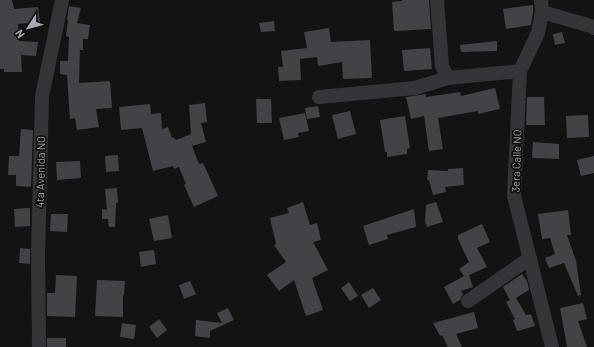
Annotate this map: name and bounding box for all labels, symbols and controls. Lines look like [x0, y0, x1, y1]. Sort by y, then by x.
north arrow [8, 8, 48, 48]
text: N [12, 27, 27, 41]
street label: 3era Calle NO [508, 129, 524, 193]
street label: 4ta Avenida NO [33, 136, 47, 208]

